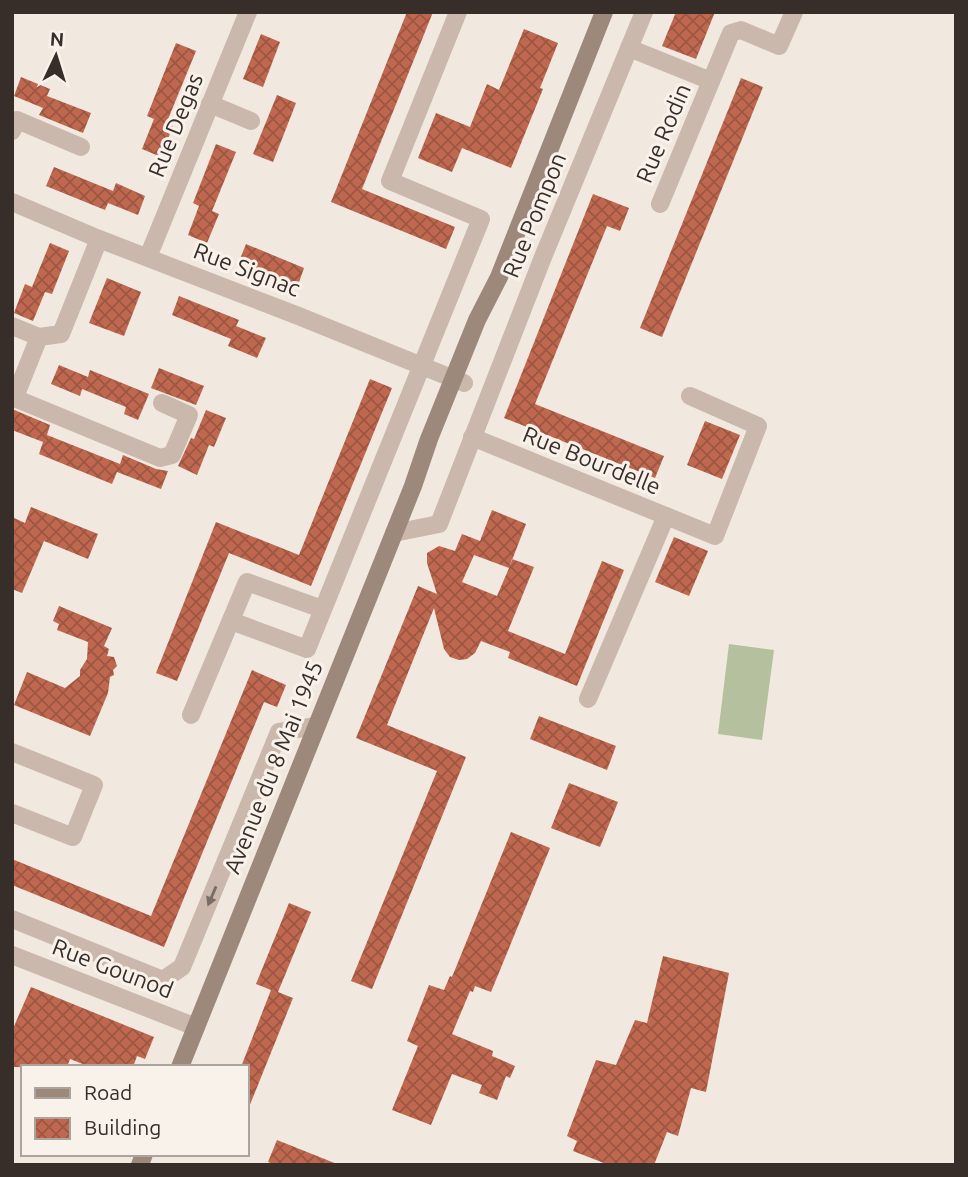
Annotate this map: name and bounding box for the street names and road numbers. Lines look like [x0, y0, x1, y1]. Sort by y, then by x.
street label: Rue Degas [143, 70, 207, 180]
street label: Rue Rodin [631, 80, 695, 186]
street label: Rue Pompon [498, 149, 570, 281]
street label: Rue Signac [190, 237, 304, 301]
street label: Rue Bourdelle [520, 421, 664, 499]
street label: Avenue du 8 Mai 1945 [219, 657, 327, 877]
street label: Rue Gounod [49, 934, 177, 1002]

